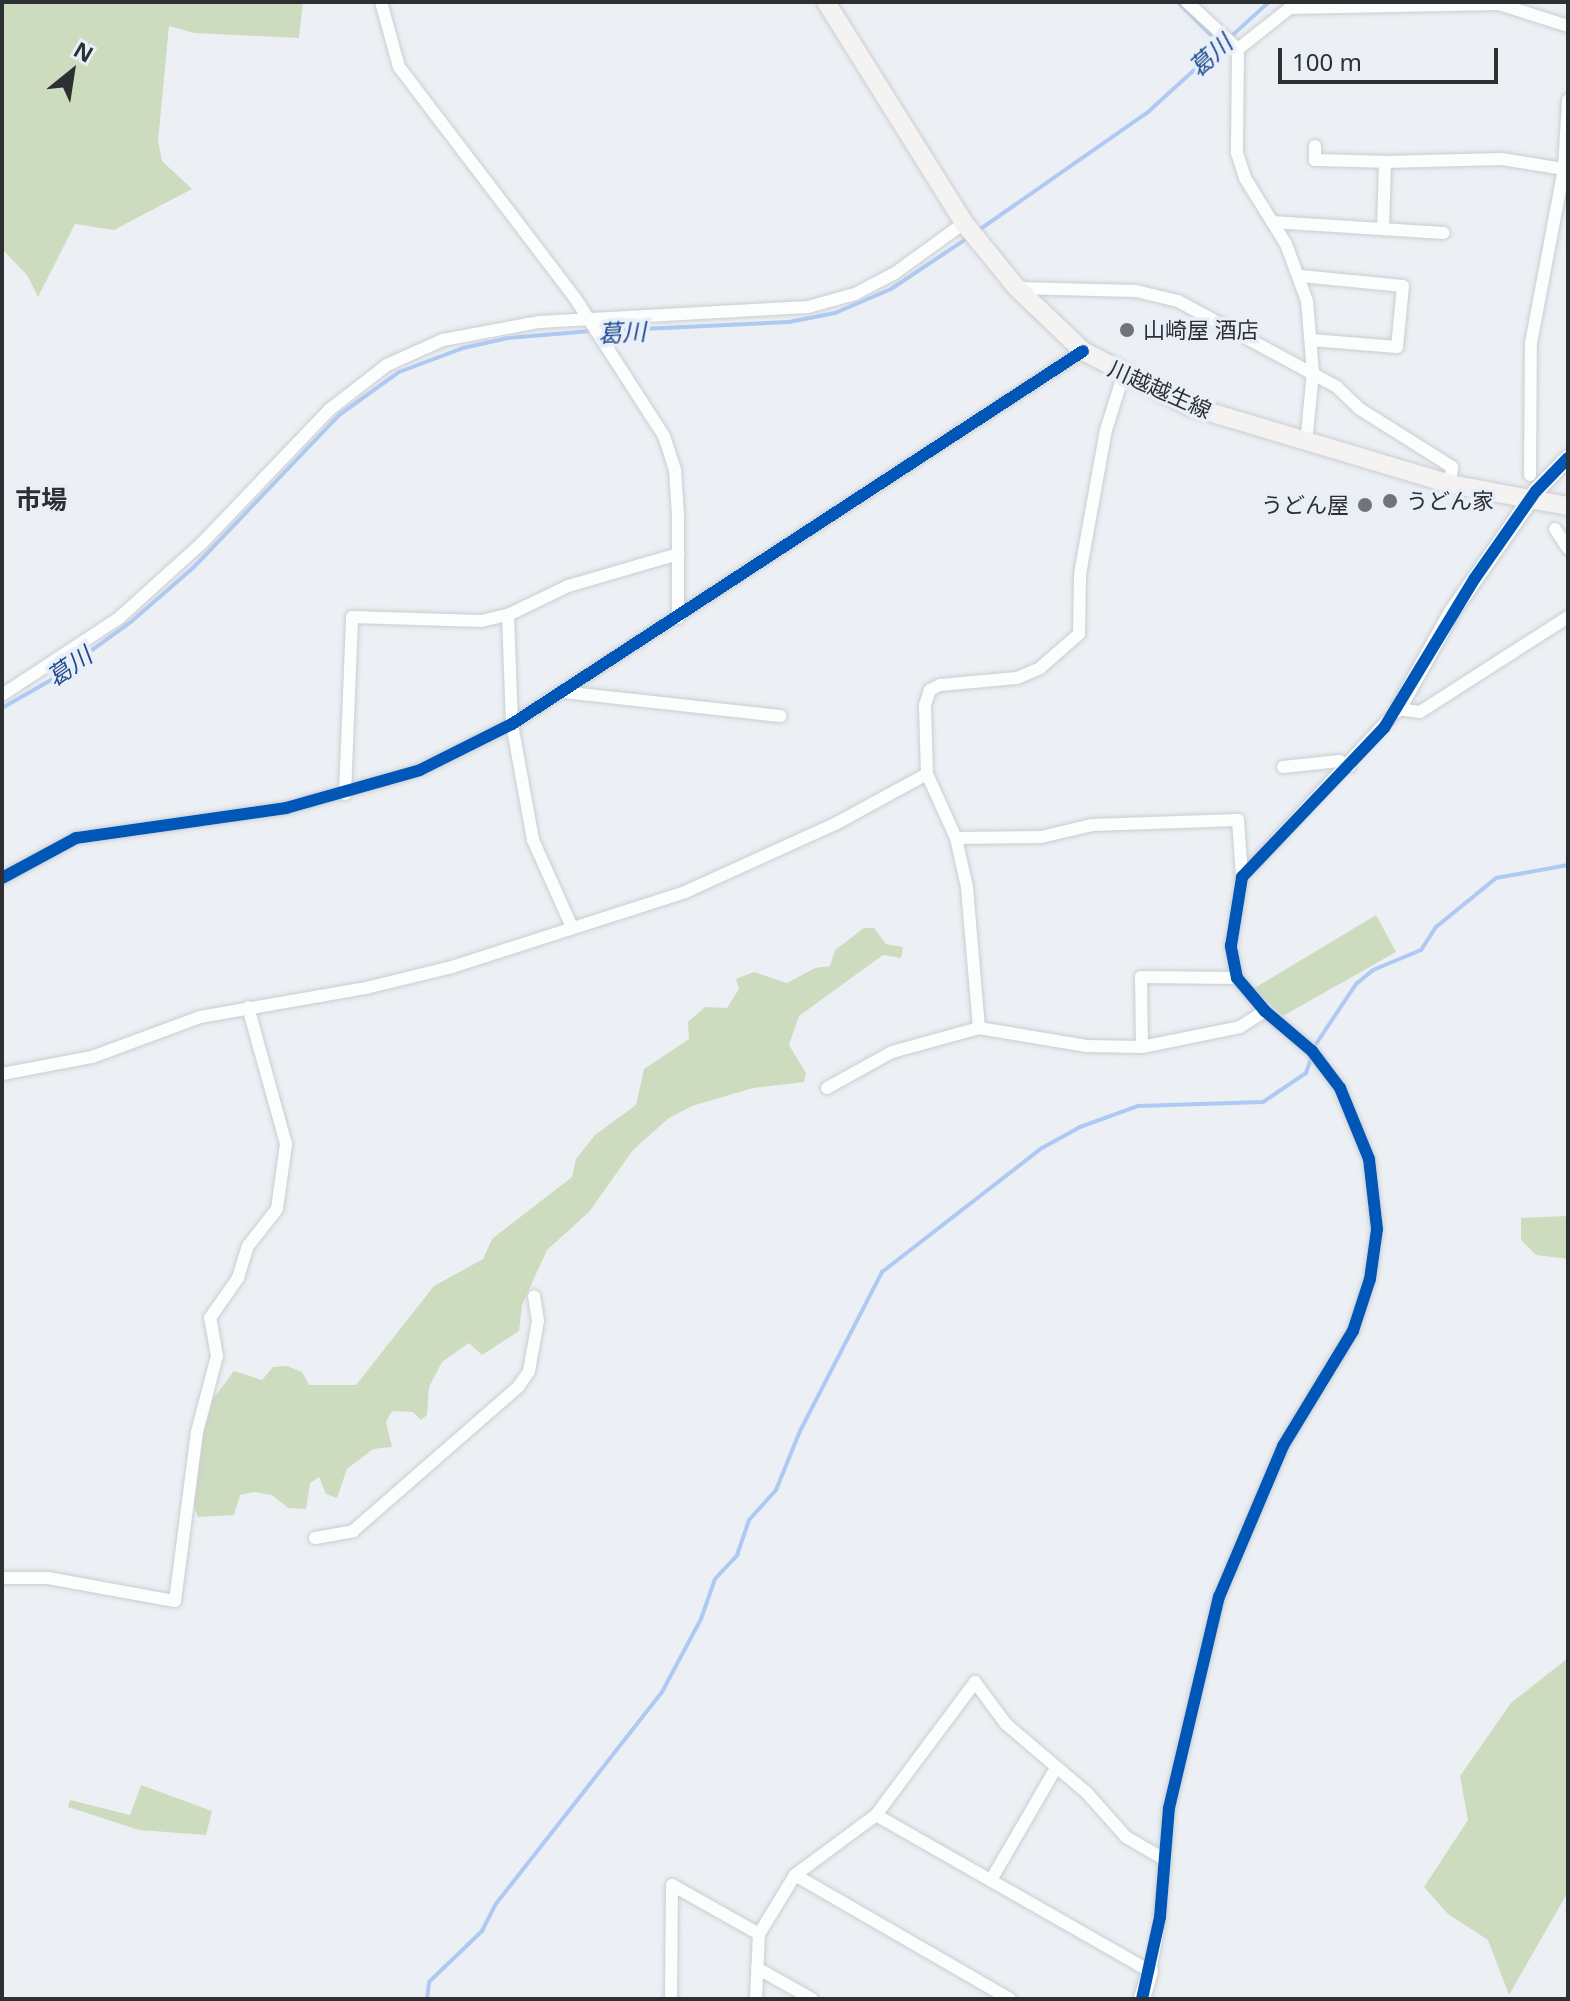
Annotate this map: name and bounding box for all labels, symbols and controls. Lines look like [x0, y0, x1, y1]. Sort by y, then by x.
water label: 葛川 [1183, 28, 1237, 82]
north arrow [32, 32, 112, 112]
scale bar [1282, 32, 1502, 82]
text: N [69, 34, 99, 69]
text: 100 m [1292, 45, 1362, 78]
water label: 葛川 [597, 316, 647, 348]
place label: 山崎屋 酒店 [1143, 317, 1259, 343]
marker: 山崎屋 酒店 [1118, 321, 1136, 339]
street label: 川越越生線 [1104, 355, 1216, 423]
district label: 市場 [15, 484, 67, 516]
place label: うどん家 [1406, 488, 1494, 514]
place label: うどん屋 [1261, 492, 1349, 518]
marker: うどん家 [1381, 492, 1399, 510]
marker: うどん屋 [1356, 496, 1374, 514]
water label: 葛川 [41, 640, 97, 692]

